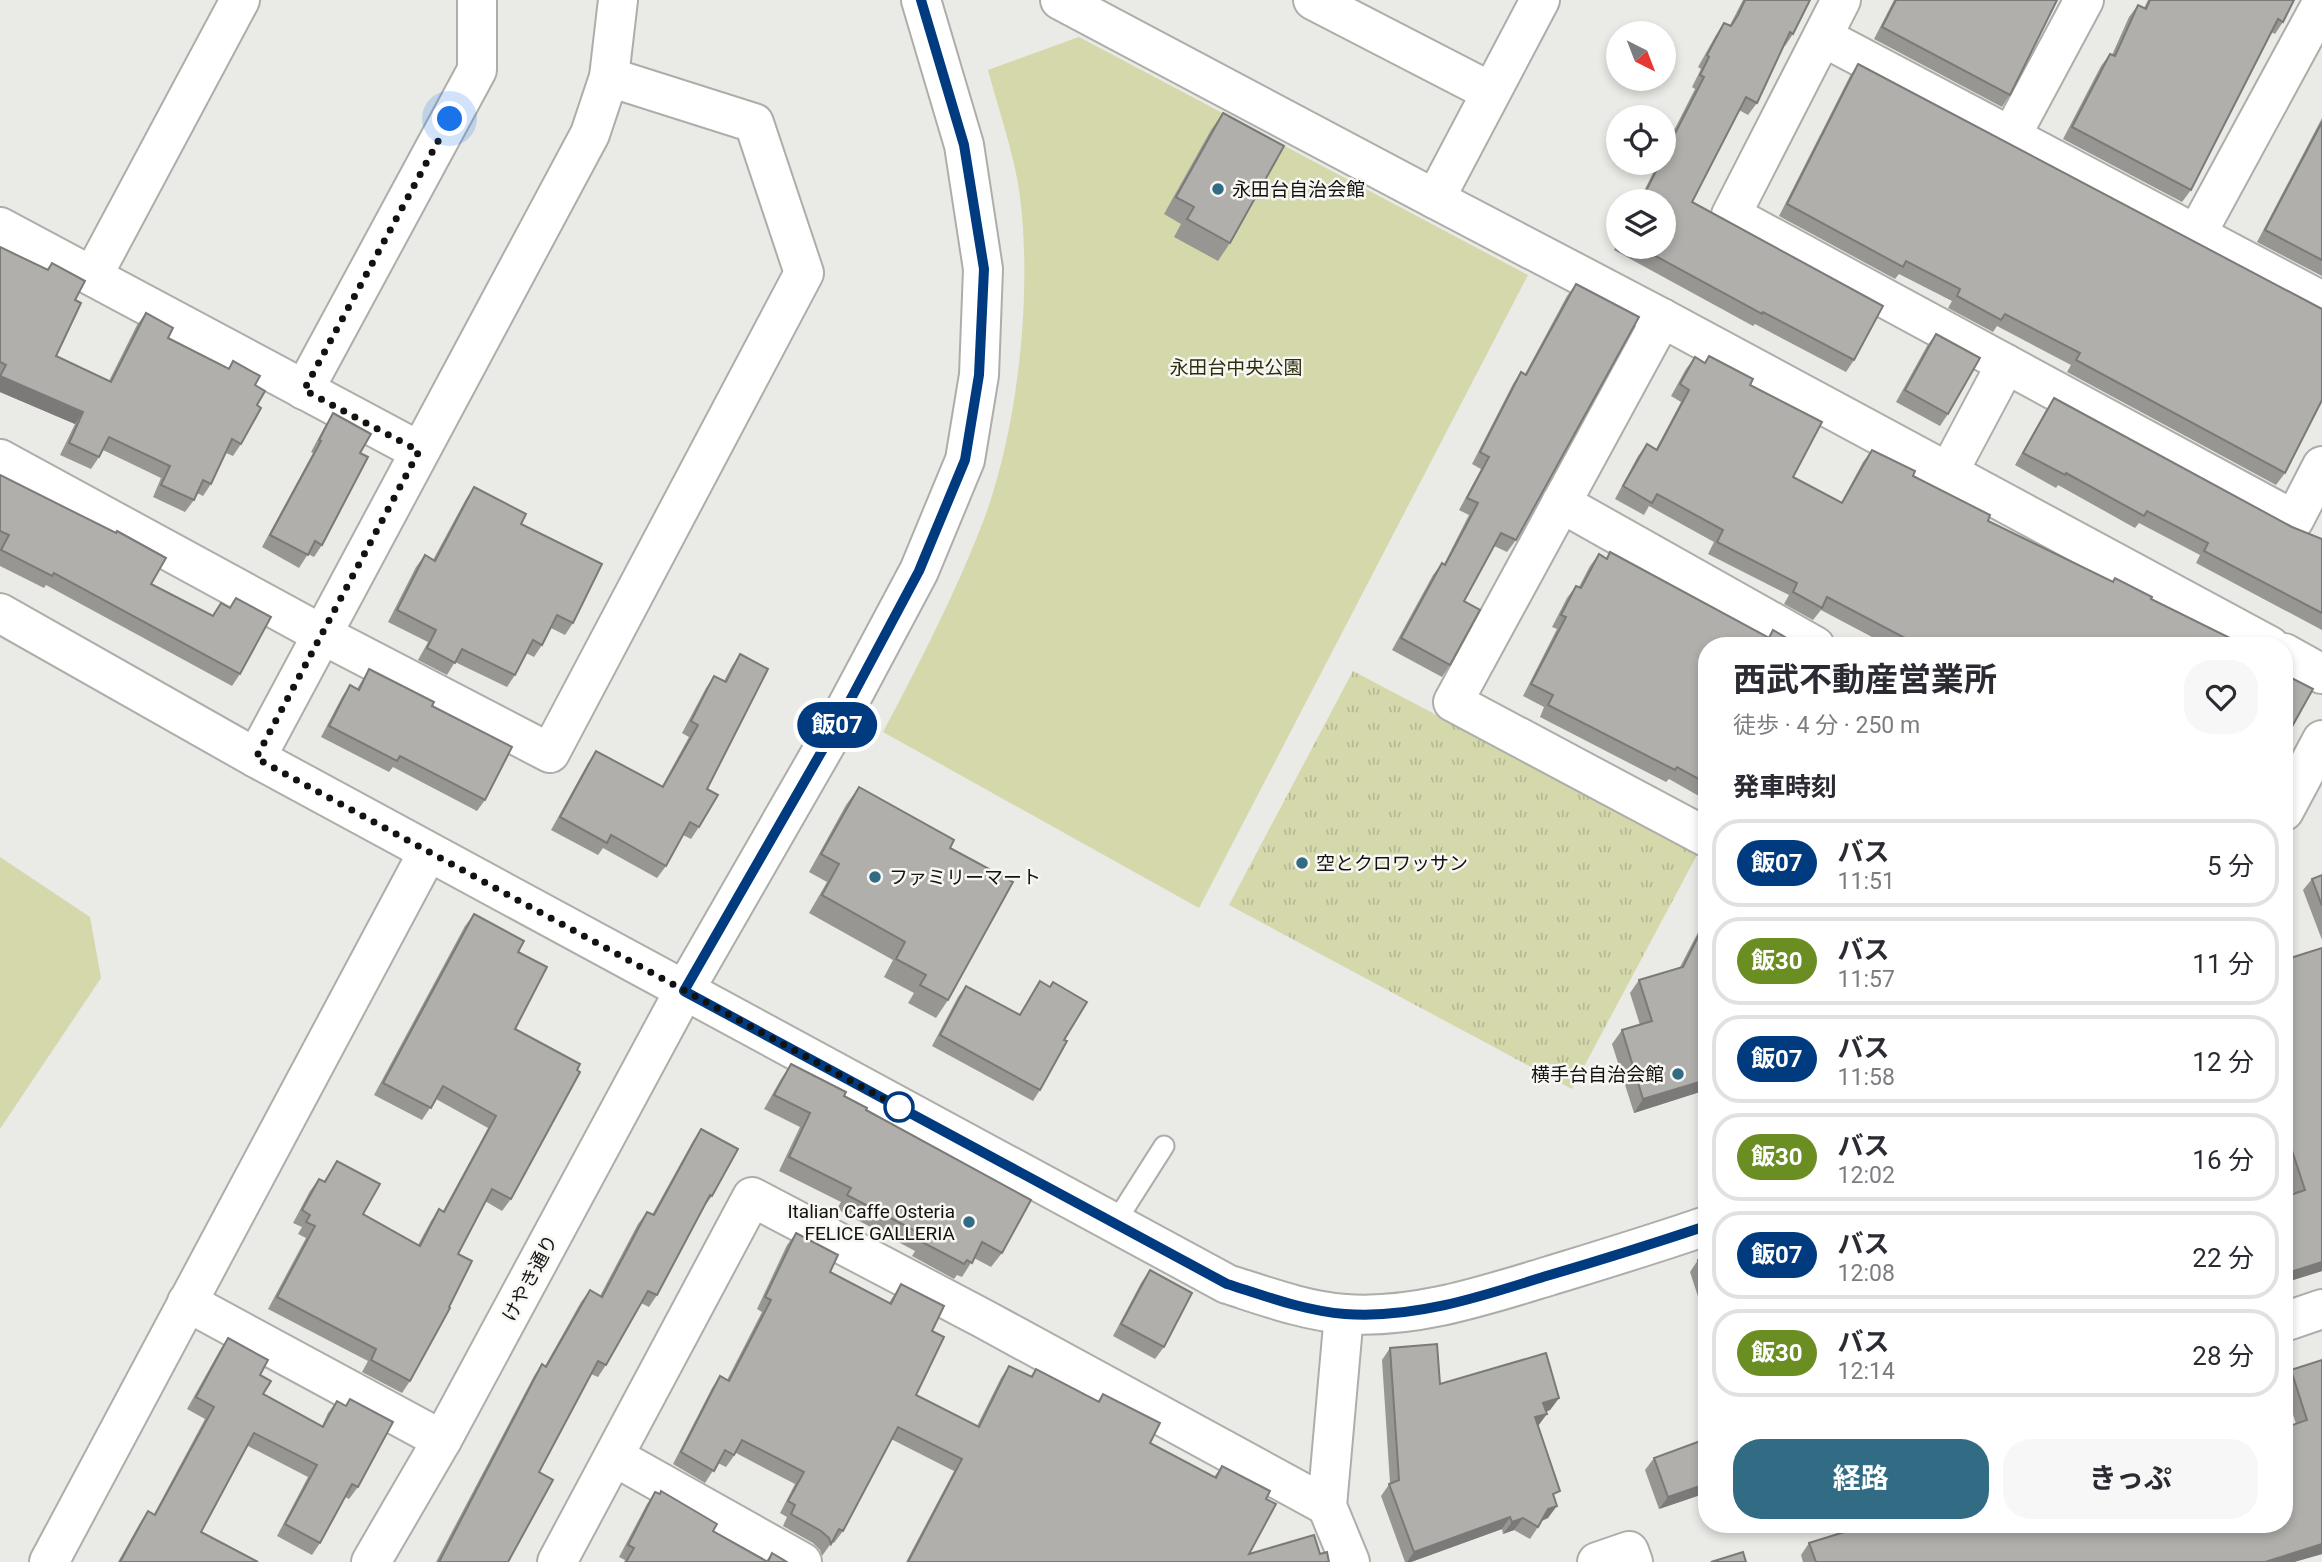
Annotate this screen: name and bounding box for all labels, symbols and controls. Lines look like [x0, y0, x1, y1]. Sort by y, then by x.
north arrow [1606, 21, 1676, 91]
map controls [1606, 21, 1676, 259]
your location [432, 101, 467, 136]
button: locate [1606, 105, 1676, 175]
place label: 永田台自治会館 [1232, 178, 1365, 201]
marker: 永田台自治会館 [1210, 181, 1226, 197]
button: layers [1606, 189, 1676, 259]
park label: 永田台中央公園 [1169, 356, 1303, 379]
text: 西武不動産営業所 [1733, 660, 1997, 699]
button: heart [2184, 660, 2258, 734]
line badge: 飯07 [797, 702, 877, 748]
text: 飯07 [811, 711, 863, 739]
text: 徒歩 · 4 分 · 250 m [1733, 712, 1920, 739]
text: 発車時刻 [1733, 772, 1837, 802]
text: バス [1838, 837, 1890, 867]
text: 飯07 [1751, 849, 1803, 877]
text: 5 分 [2207, 851, 2254, 881]
place label: 空とクロワッサン [1316, 852, 1468, 875]
marker: 空とクロワッサン [1294, 855, 1310, 871]
place label: ファミリーマート [889, 866, 1041, 889]
text: 11:51 [1838, 868, 1895, 895]
marker: ファミリーマート [867, 869, 883, 885]
text: バス [1838, 935, 1890, 965]
text: 飯30 [1751, 947, 1803, 975]
text: 11 分 [2192, 949, 2254, 979]
text: 11:57 [1838, 966, 1895, 993]
text: バス [1838, 1033, 1890, 1063]
text: 飯07 [1751, 1045, 1803, 1073]
text: 12 分 [2192, 1047, 2254, 1077]
place label: 横手台自治会館 [1531, 1063, 1664, 1086]
text: 11:58 [1838, 1064, 1895, 1091]
marker: 横手台自治会館 [1670, 1066, 1686, 1082]
unlabelled marker [884, 1092, 914, 1122]
text: バス [1838, 1131, 1890, 1161]
text: 飯30 [1751, 1143, 1803, 1171]
text: 16 分 [2192, 1145, 2254, 1175]
text: 12:02 [1838, 1162, 1895, 1189]
place label: Italian Caffe Osteria FELICE GALLERIA [787, 1200, 956, 1245]
marker: Italian Caffe Osteria FELICE GALLERIA [961, 1214, 977, 1230]
text: バス [1838, 1229, 1890, 1259]
street label: けやき通り [498, 1231, 562, 1325]
text: 飯07 [1751, 1241, 1803, 1269]
text: 22 分 [2192, 1243, 2254, 1273]
text: 12:08 [1838, 1260, 1895, 1287]
text: バス [1838, 1327, 1890, 1357]
text: 飯30 [1751, 1339, 1803, 1367]
text: 28 分 [2192, 1341, 2254, 1371]
text: 12:14 [1838, 1358, 1895, 1385]
button: 経路 [1733, 1439, 1989, 1519]
button: きっぷ [2003, 1439, 2258, 1519]

